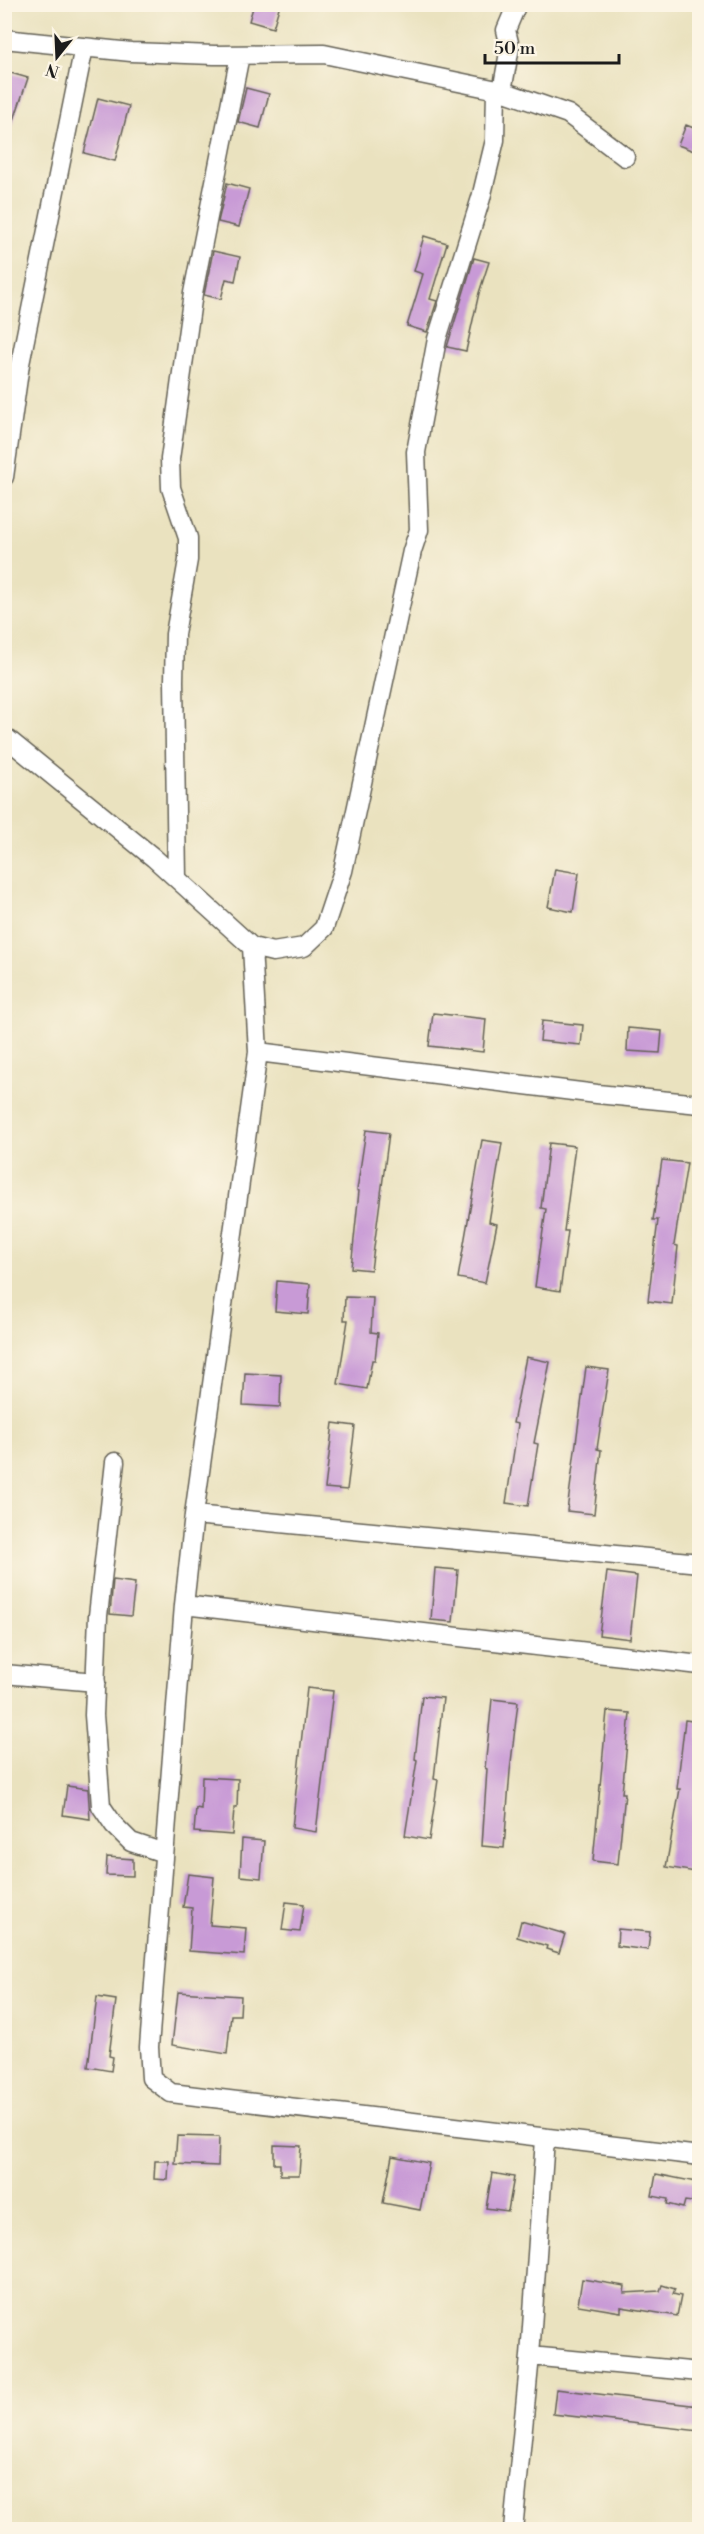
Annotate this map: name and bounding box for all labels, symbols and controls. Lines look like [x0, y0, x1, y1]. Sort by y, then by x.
north arrow [27, 27, 87, 87]
scale bar [485, 27, 618, 65]
text: 50 m [494, 37, 536, 60]
text: N [43, 59, 62, 82]

